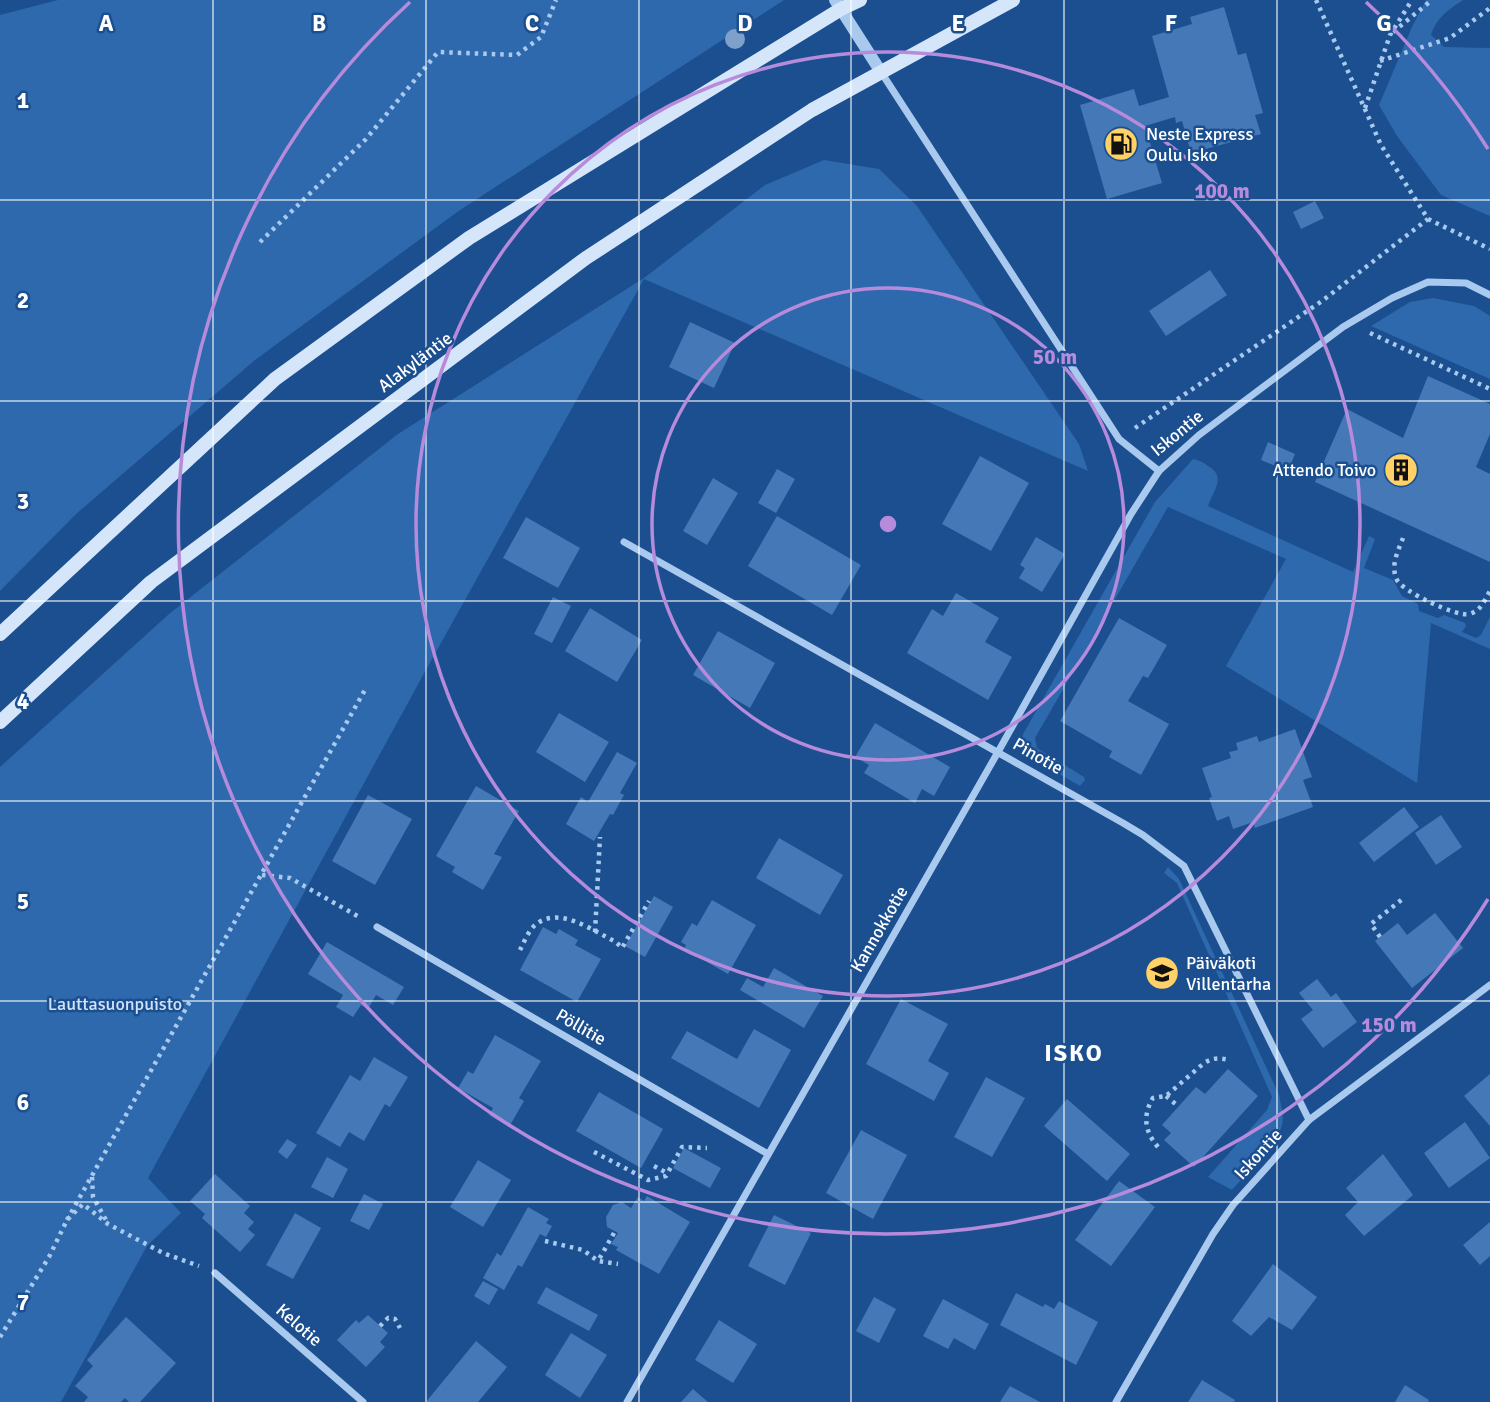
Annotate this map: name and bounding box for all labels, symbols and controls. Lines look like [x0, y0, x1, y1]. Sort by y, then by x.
text: A [99, 9, 114, 38]
text: B [312, 9, 326, 38]
text: C [525, 9, 539, 38]
text: D [737, 9, 753, 38]
text: E [951, 9, 965, 38]
text: F [1165, 9, 1177, 38]
text: G [1376, 9, 1392, 38]
text: 1 [17, 86, 29, 115]
place label: Neste Express Oulu Isko [1146, 123, 1253, 166]
fuel station icon: Neste Express Oulu Isko [1102, 125, 1140, 163]
text: 100 m [1194, 178, 1250, 204]
text: 2 [17, 286, 29, 315]
street label: Alakyläntie [374, 327, 456, 397]
text: 50 m [1033, 344, 1077, 370]
street label: Iskontie [1146, 405, 1208, 461]
building icon: Attendo Toivo [1382, 451, 1420, 489]
place label: Attendo Toivo [1272, 459, 1376, 481]
text: 3 [17, 487, 29, 516]
centre of rings [876, 512, 900, 536]
text: 4 [17, 687, 29, 716]
street label: Pinotie [1009, 733, 1067, 779]
street label: Kannokkotie [845, 882, 913, 976]
text: 5 [17, 887, 29, 916]
place label: Päiväkoti Villentarha [1186, 952, 1271, 995]
school or university icon: Päiväkoti Villentarha [1143, 954, 1181, 992]
park label: Lauttasuonpuisto [48, 993, 182, 1015]
street label: Pöllitie [552, 1004, 610, 1050]
text: 150 m [1361, 1012, 1417, 1038]
district label: ISKO [1044, 1038, 1104, 1068]
text: 6 [17, 1088, 29, 1117]
street label: Iskontie [1229, 1124, 1287, 1184]
text: 7 [17, 1288, 29, 1317]
street label: Kelotie [271, 1299, 327, 1351]

